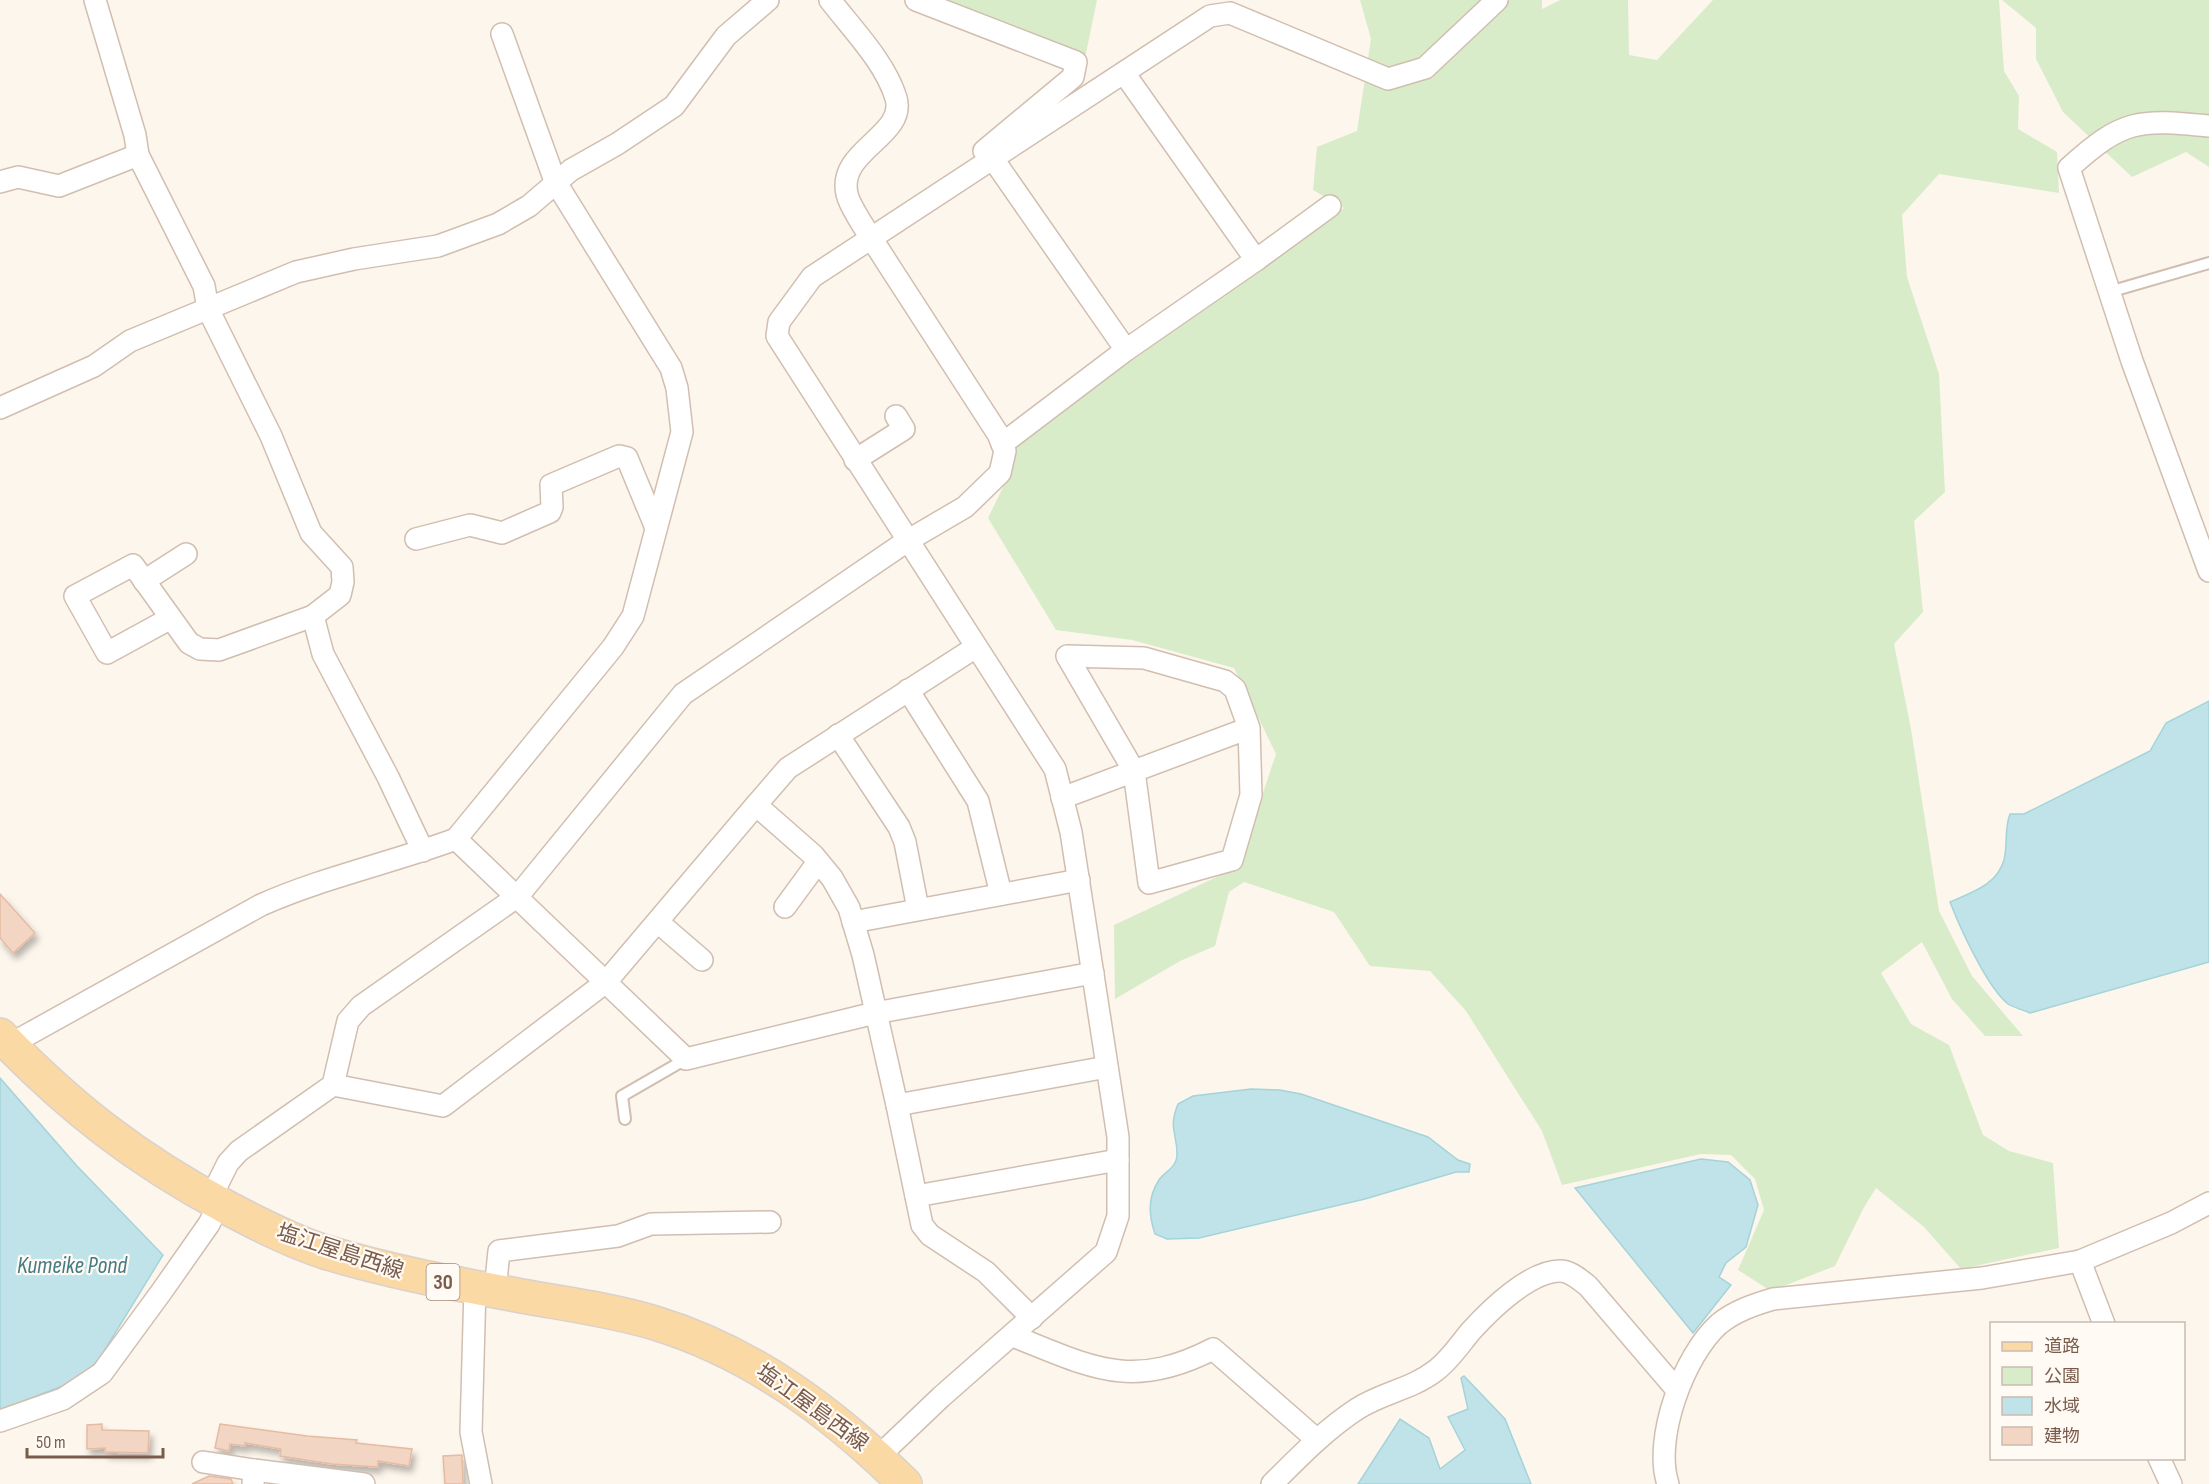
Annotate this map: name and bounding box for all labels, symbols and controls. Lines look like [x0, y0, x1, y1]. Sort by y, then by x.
street label: 塩江屋島西線 [273, 1219, 407, 1285]
water label: Kumeike Pond [17, 1251, 128, 1280]
road number: 30 [426, 1264, 460, 1300]
legend [1990, 1322, 2185, 1460]
text: 道路 [2044, 1336, 2080, 1357]
street label: 塩江屋島西線 [751, 1358, 873, 1458]
text: 公園 [2044, 1366, 2080, 1387]
text: 水域 [2044, 1396, 2080, 1417]
scale bar [27, 1421, 164, 1459]
text: 建物 [2044, 1426, 2080, 1447]
text: 50 m [36, 1432, 66, 1453]

